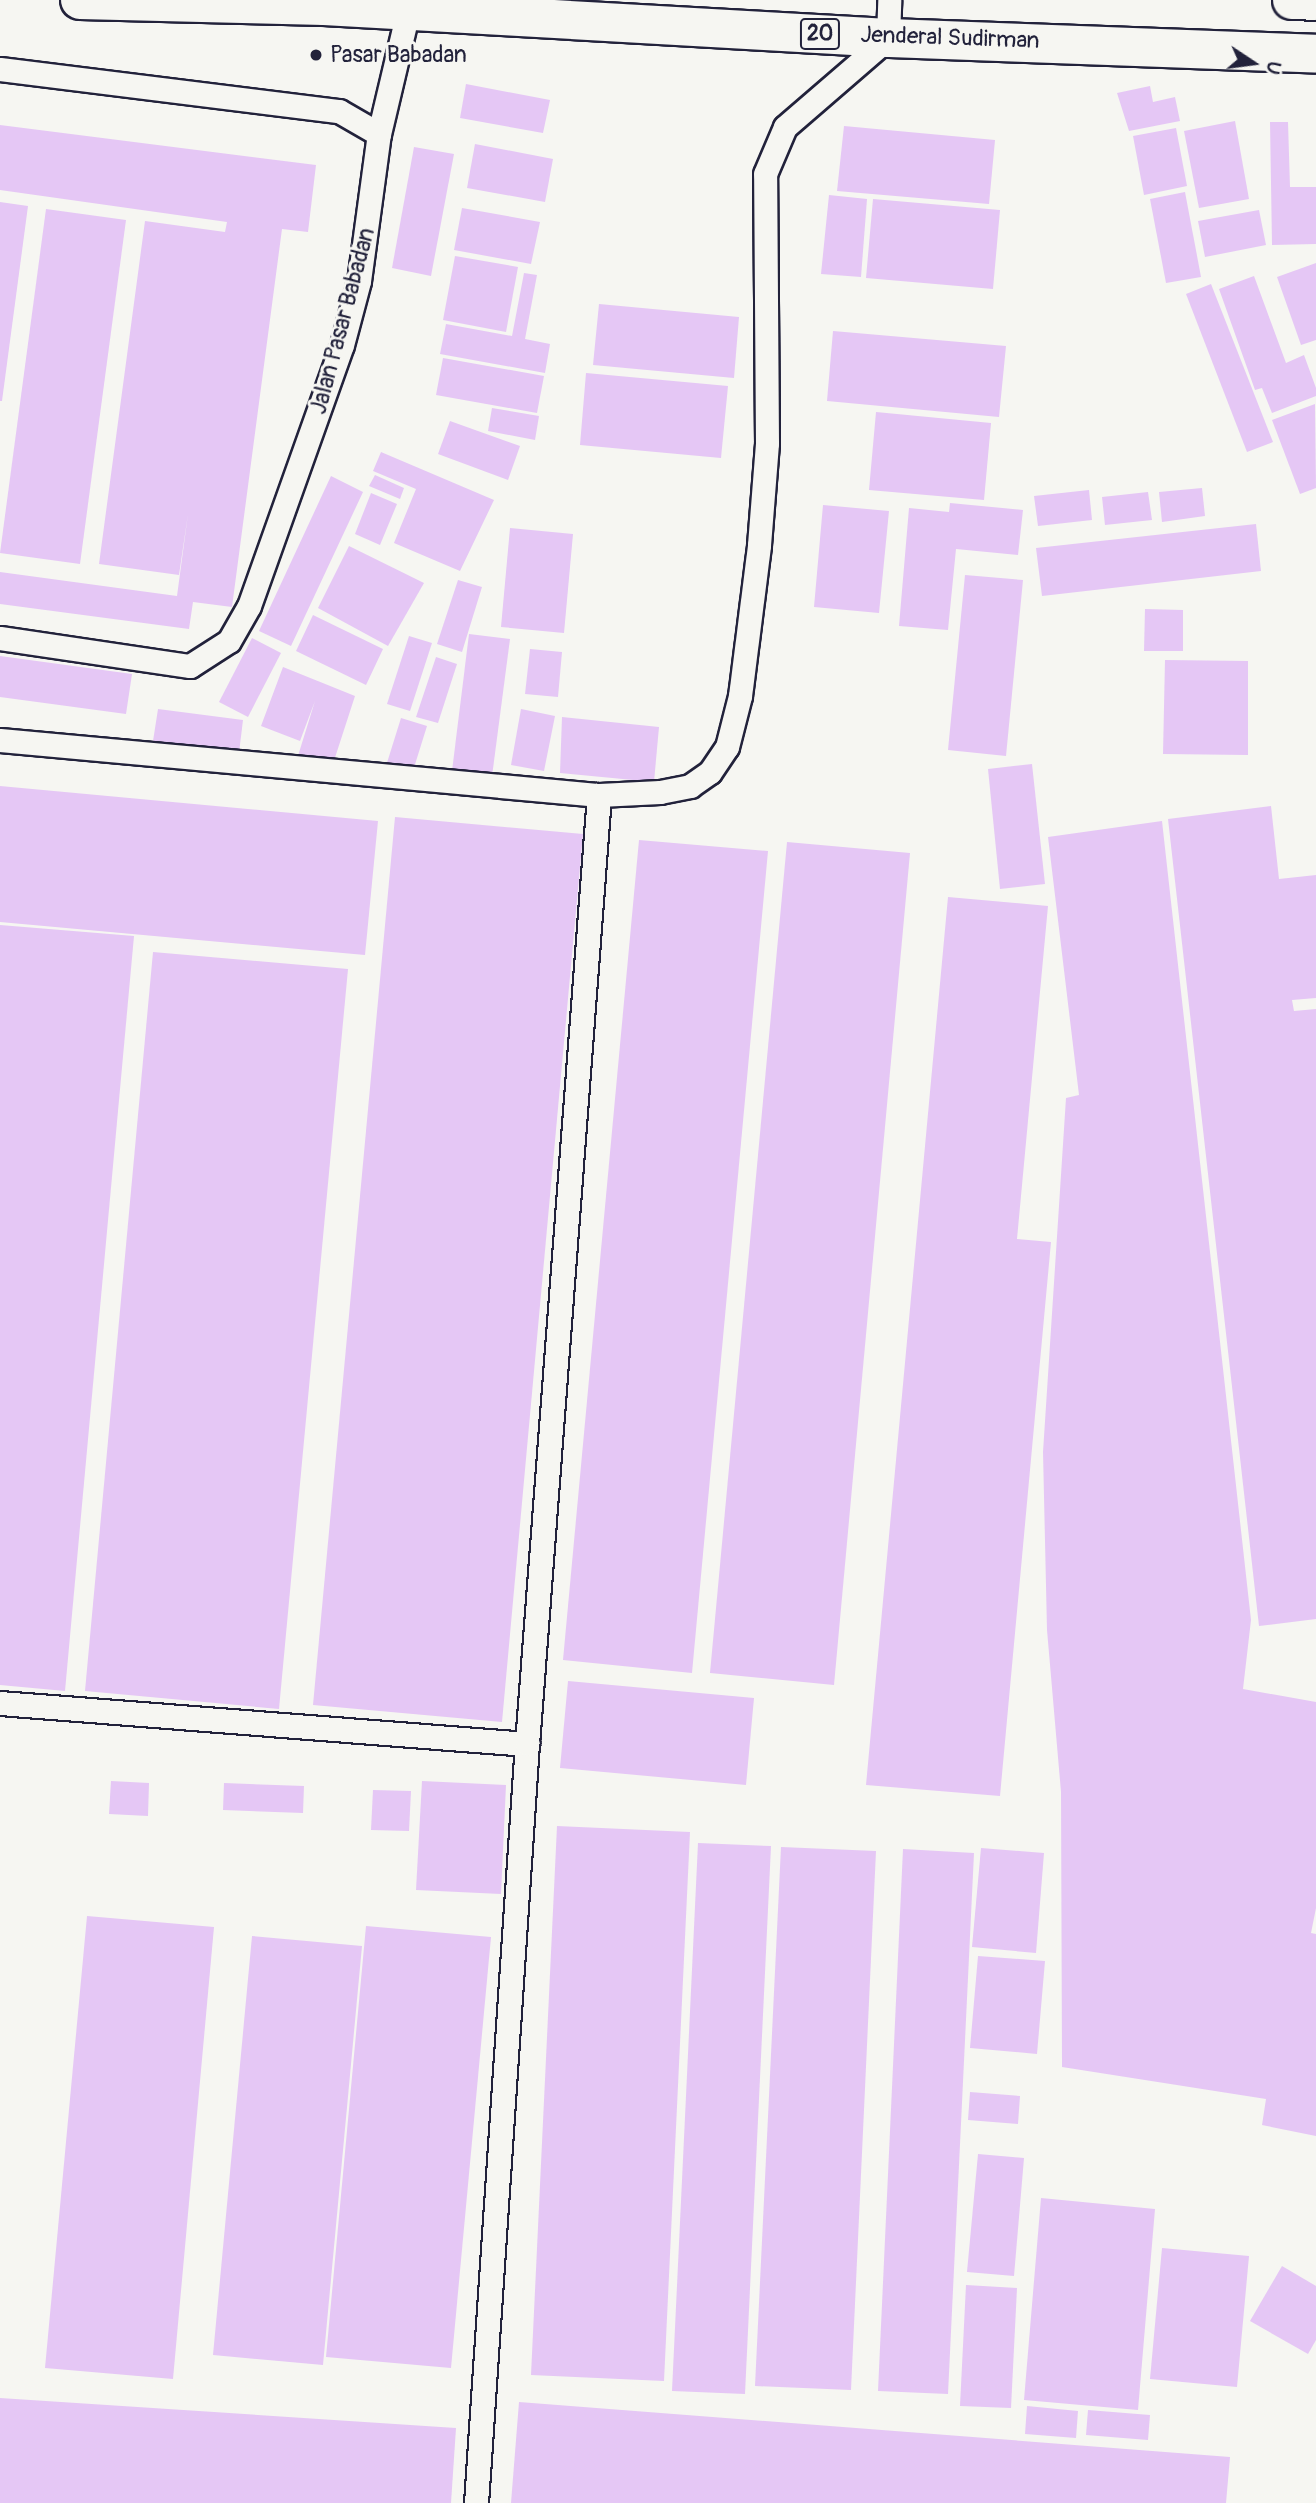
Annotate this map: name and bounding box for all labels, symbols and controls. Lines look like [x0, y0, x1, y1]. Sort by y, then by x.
road number: 20 [799, 16, 841, 52]
street label: Jenderal Sudirman [860, 21, 1040, 55]
north arrow [1218, 28, 1288, 98]
place label: Pasar Babadan [330, 41, 467, 69]
marker: Pasar Babadan [308, 47, 324, 63]
text: U [1260, 59, 1287, 77]
street label: Jalan Pasar Babadan [305, 225, 381, 417]

